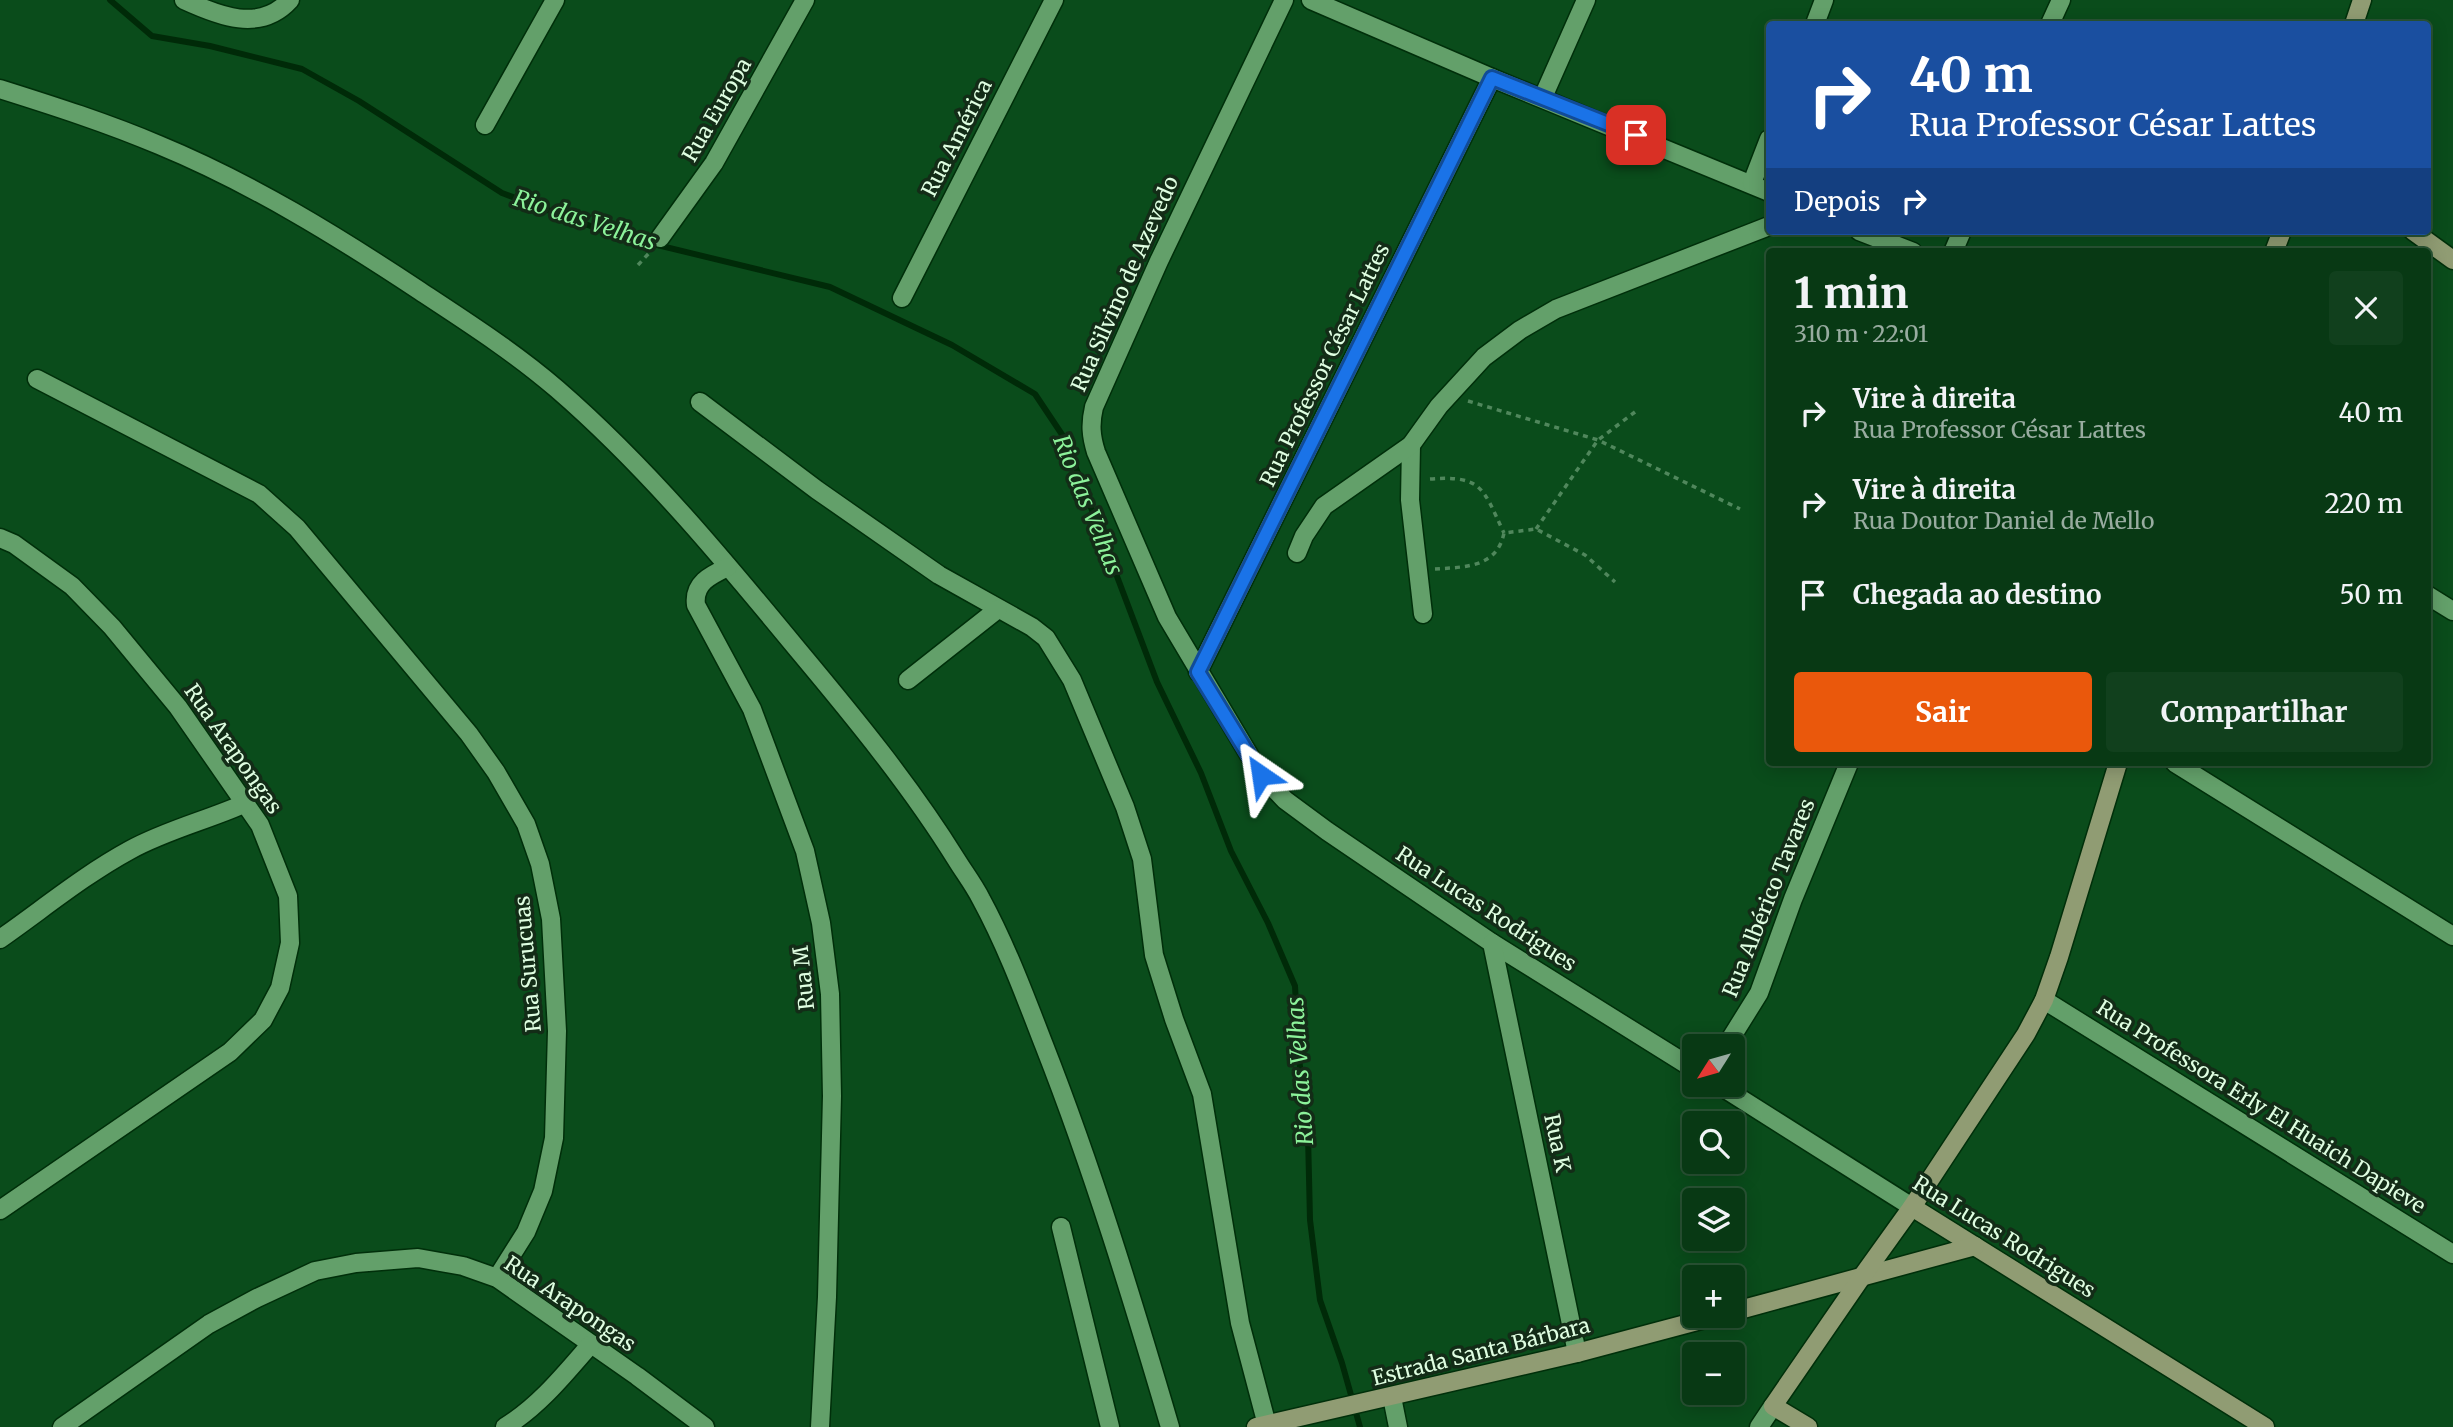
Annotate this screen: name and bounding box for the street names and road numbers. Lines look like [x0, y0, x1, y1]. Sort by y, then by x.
street label: Rua Europa [676, 53, 757, 166]
street label: Rua América [915, 74, 998, 201]
street label: Rua Silvino de Azevedo [1065, 172, 1184, 396]
street label: Rua Professor César Lattes [1254, 239, 1395, 491]
street label: Rua Arapongas [179, 678, 288, 819]
street label: Rua Albérico Tavares [1716, 795, 1821, 1001]
street label: Rua Lucas Rodrigues [1391, 840, 1582, 977]
street label: Rua Surucuas [508, 895, 547, 1033]
street label: Rua M [787, 944, 820, 1012]
street label: Rua Professora Erly El Huaich Dapieve [2092, 994, 2431, 1219]
street label: Rua K [1538, 1111, 1577, 1175]
street label: Rua Lucas Rodrigues [1908, 1169, 2100, 1304]
street label: Rua Arapongas [499, 1250, 641, 1357]
street label: Estrada Santa Bárbara [1369, 1311, 1593, 1392]

